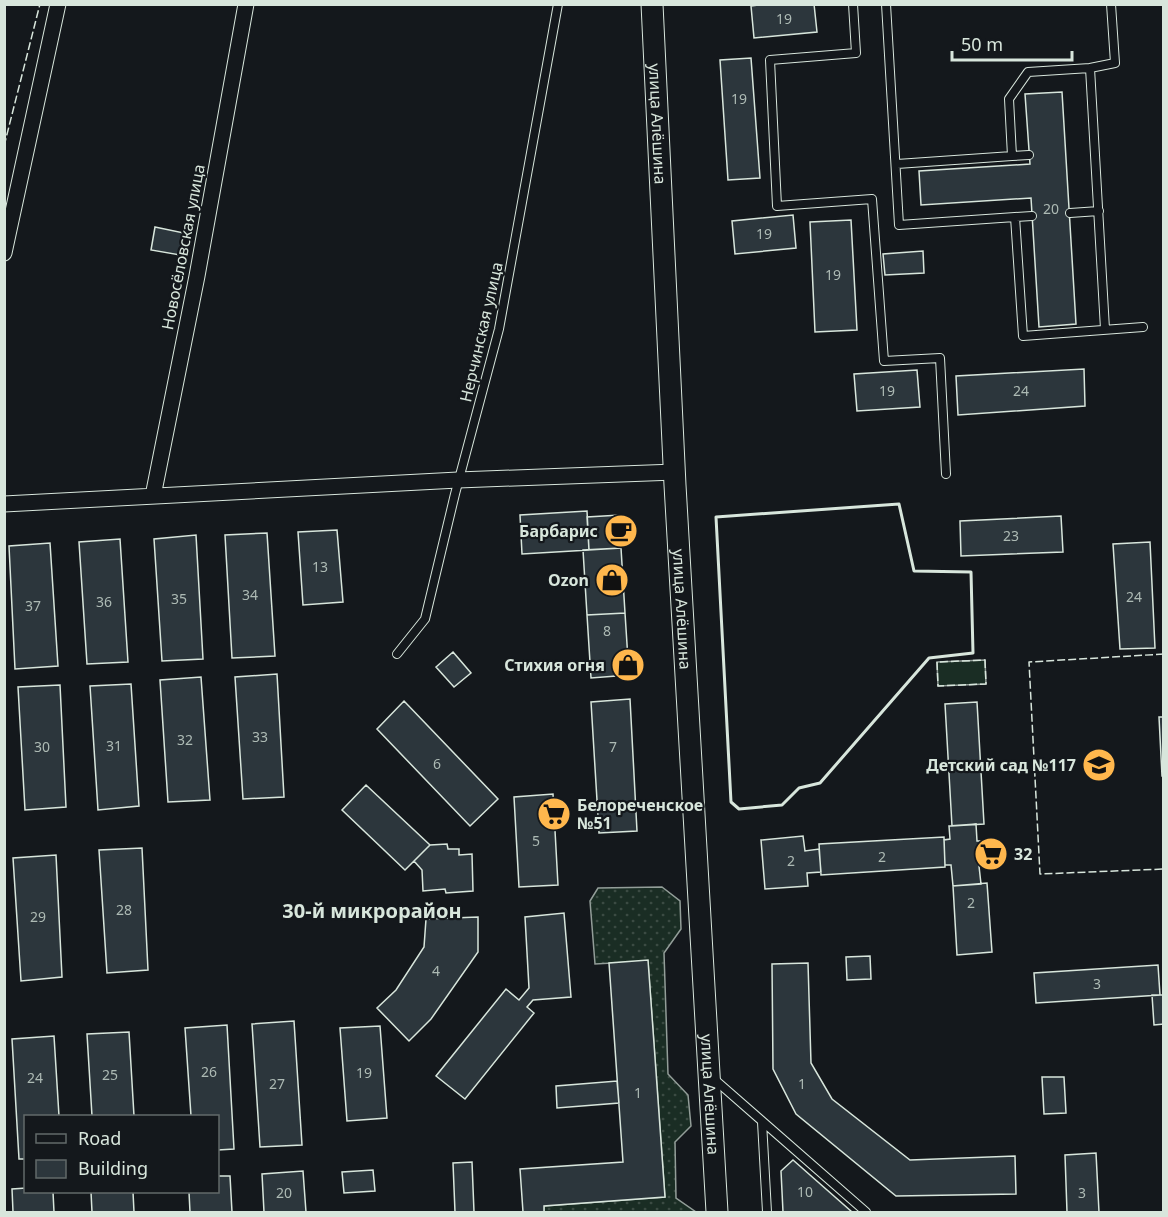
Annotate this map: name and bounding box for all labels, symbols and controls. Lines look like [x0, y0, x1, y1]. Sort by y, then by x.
house number: 19 [776, 9, 792, 28]
scale bar [952, 24, 1072, 62]
text: 50 m [961, 32, 1003, 56]
street label: улица Алёшина [644, 63, 672, 185]
house number: 19 [731, 89, 747, 108]
street label: Новосёловская улица [156, 162, 210, 332]
house number: 20 [1043, 199, 1059, 218]
house number: 19 [756, 224, 772, 243]
street label: Нерчинская улица [454, 260, 508, 404]
house number: 19 [825, 265, 841, 284]
house number: 19 [879, 381, 895, 400]
house number: 24 [1013, 381, 1029, 400]
cafe icon: Барбарис [603, 513, 639, 549]
place label: Барбарис [519, 520, 598, 542]
house number: 23 [1003, 526, 1019, 545]
street label: улица Алёшина [668, 548, 697, 670]
house number: 13 [312, 557, 328, 576]
shop icon: Ozon [594, 562, 630, 598]
place label: Ozon [548, 569, 589, 591]
house number: 34 [242, 585, 258, 604]
house number: 24 [1126, 587, 1142, 606]
house number: 35 [171, 589, 187, 608]
house number: 36 [96, 592, 112, 611]
house number: 37 [25, 596, 41, 615]
house number: 8 [603, 621, 611, 640]
shop icon: Стихия огня [610, 647, 646, 683]
place label: Стихия огня [504, 654, 605, 676]
house number: 33 [252, 727, 268, 746]
house number: 32 [177, 730, 193, 749]
house number: 31 [106, 736, 122, 755]
house number: 30 [34, 737, 50, 756]
house number: 7 [609, 737, 617, 756]
school or university icon: Детский сад №117 [1081, 747, 1117, 783]
house number: 6 [433, 754, 441, 773]
place label: Детский сад №117 [926, 754, 1076, 776]
place label: Белореченское №51 [577, 794, 703, 834]
supermarket icon: Белореченское №51 [536, 796, 572, 832]
house number: 5 [532, 831, 540, 850]
supermarket icon: 32 [973, 836, 1009, 872]
place label: 32 [1014, 843, 1032, 865]
house number: 2 [878, 847, 886, 866]
house number: 2 [787, 851, 795, 870]
house number: 2 [967, 893, 975, 912]
district label: 30-й микрорайон [282, 897, 462, 924]
house number: 28 [116, 900, 132, 919]
house number: 29 [30, 907, 46, 926]
house number: 4 [432, 961, 440, 980]
house number: 3 [1093, 974, 1101, 993]
street label: улица Алёшина [696, 1033, 725, 1155]
house number: 26 [201, 1062, 217, 1081]
house number: 19 [356, 1063, 372, 1082]
house number: 25 [102, 1065, 118, 1084]
house number: 24 [27, 1068, 43, 1087]
house number: 27 [269, 1074, 285, 1093]
house number: 1 [798, 1074, 806, 1093]
house number: 1 [634, 1083, 642, 1102]
legend [24, 1115, 219, 1193]
text: Road [78, 1126, 121, 1150]
text: Building [78, 1156, 148, 1180]
house number: 10 [797, 1182, 813, 1201]
house number: 20 [276, 1183, 292, 1202]
house number: 3 [1078, 1183, 1086, 1202]

